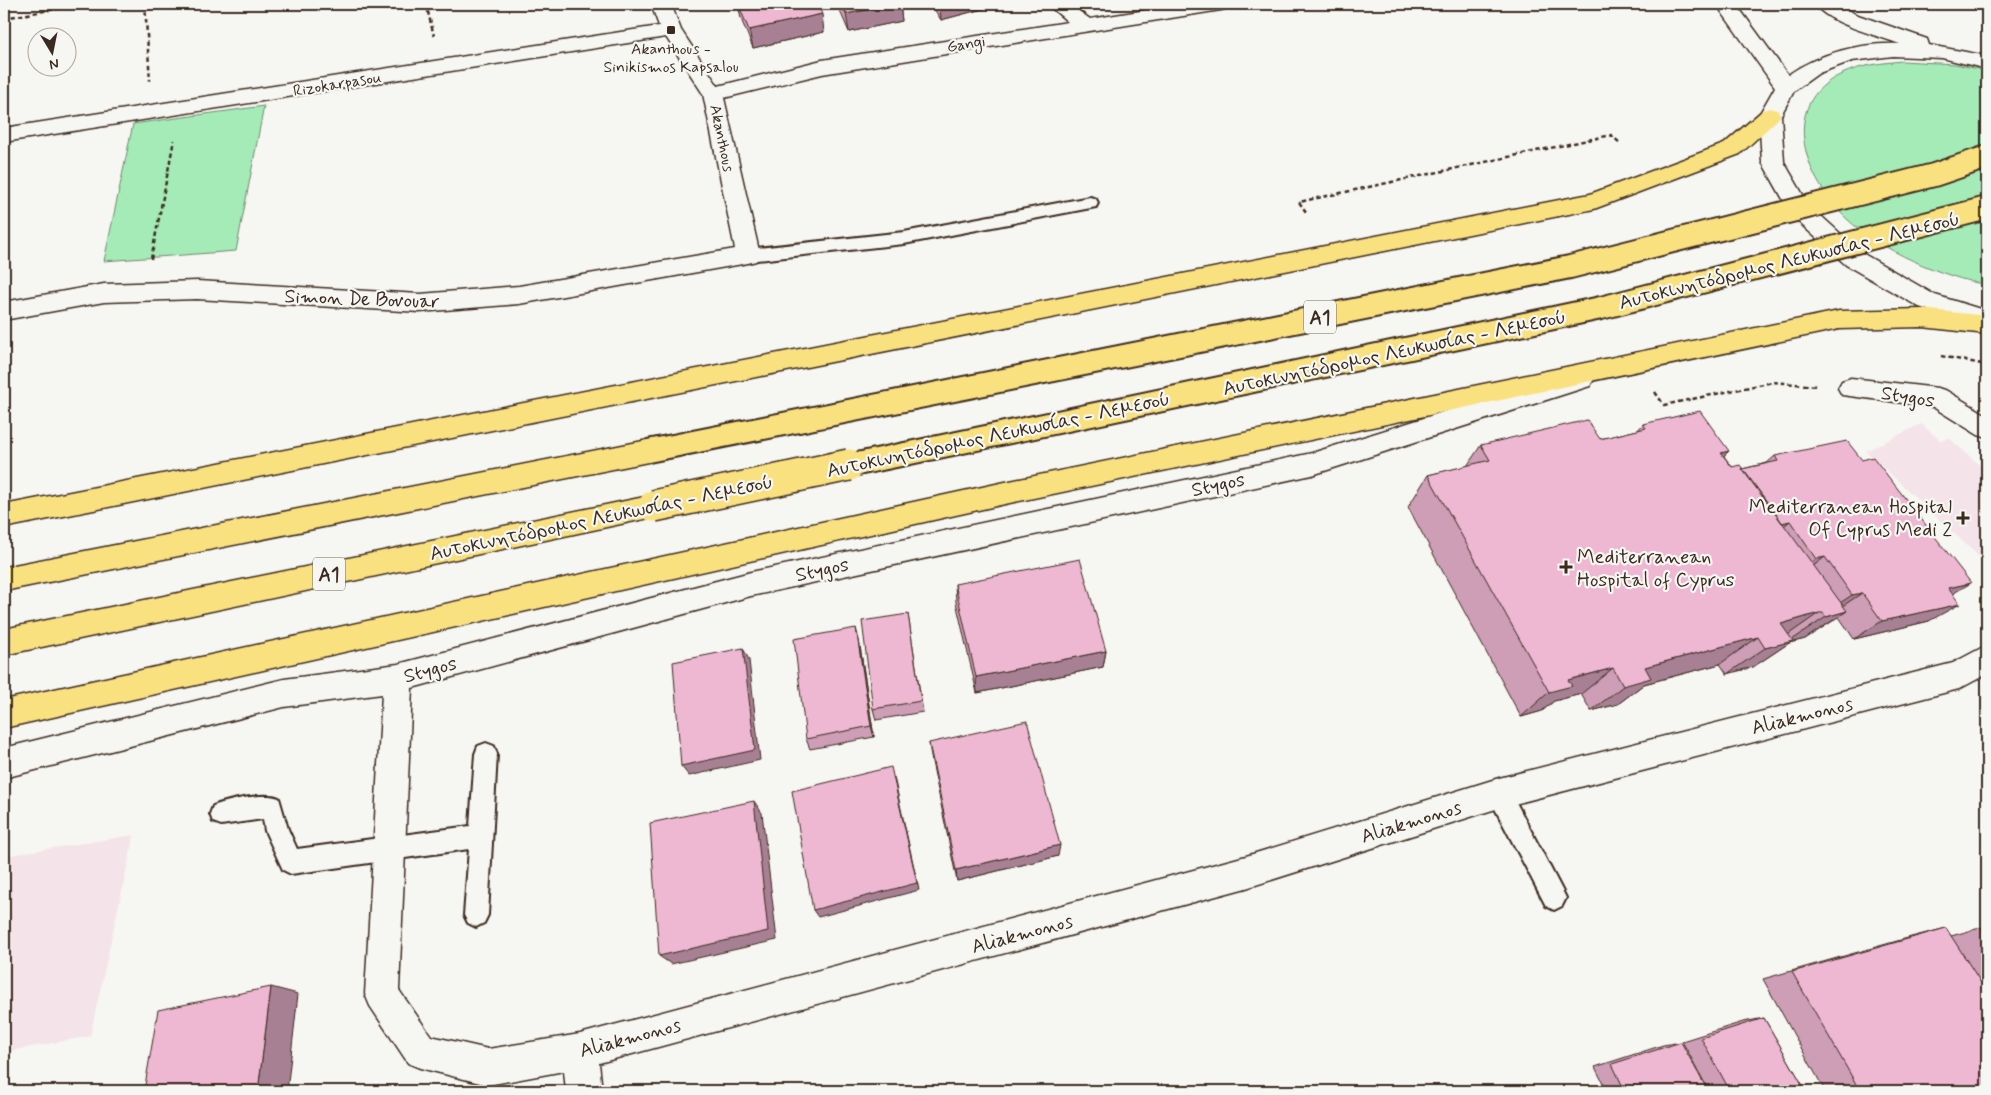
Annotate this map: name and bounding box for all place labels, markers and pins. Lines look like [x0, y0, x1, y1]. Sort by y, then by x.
marker: Akanthous - Sinikismos Kapsalou [665, 24, 677, 36]
place label: Akanthous - Sinikismos Kapsalou [604, 39, 738, 78]
place label: Mediterranean Hospital Of Cyprus Medi 2 [1749, 494, 1952, 544]
marker: Mediterranean Hospital Of Cyprus Medi 2 [1956, 511, 1970, 525]
place label: Mediterranean Hospital of Cyprus [1577, 544, 1735, 594]
marker: Mediterranean Hospital of Cyprus [1559, 560, 1573, 574]

